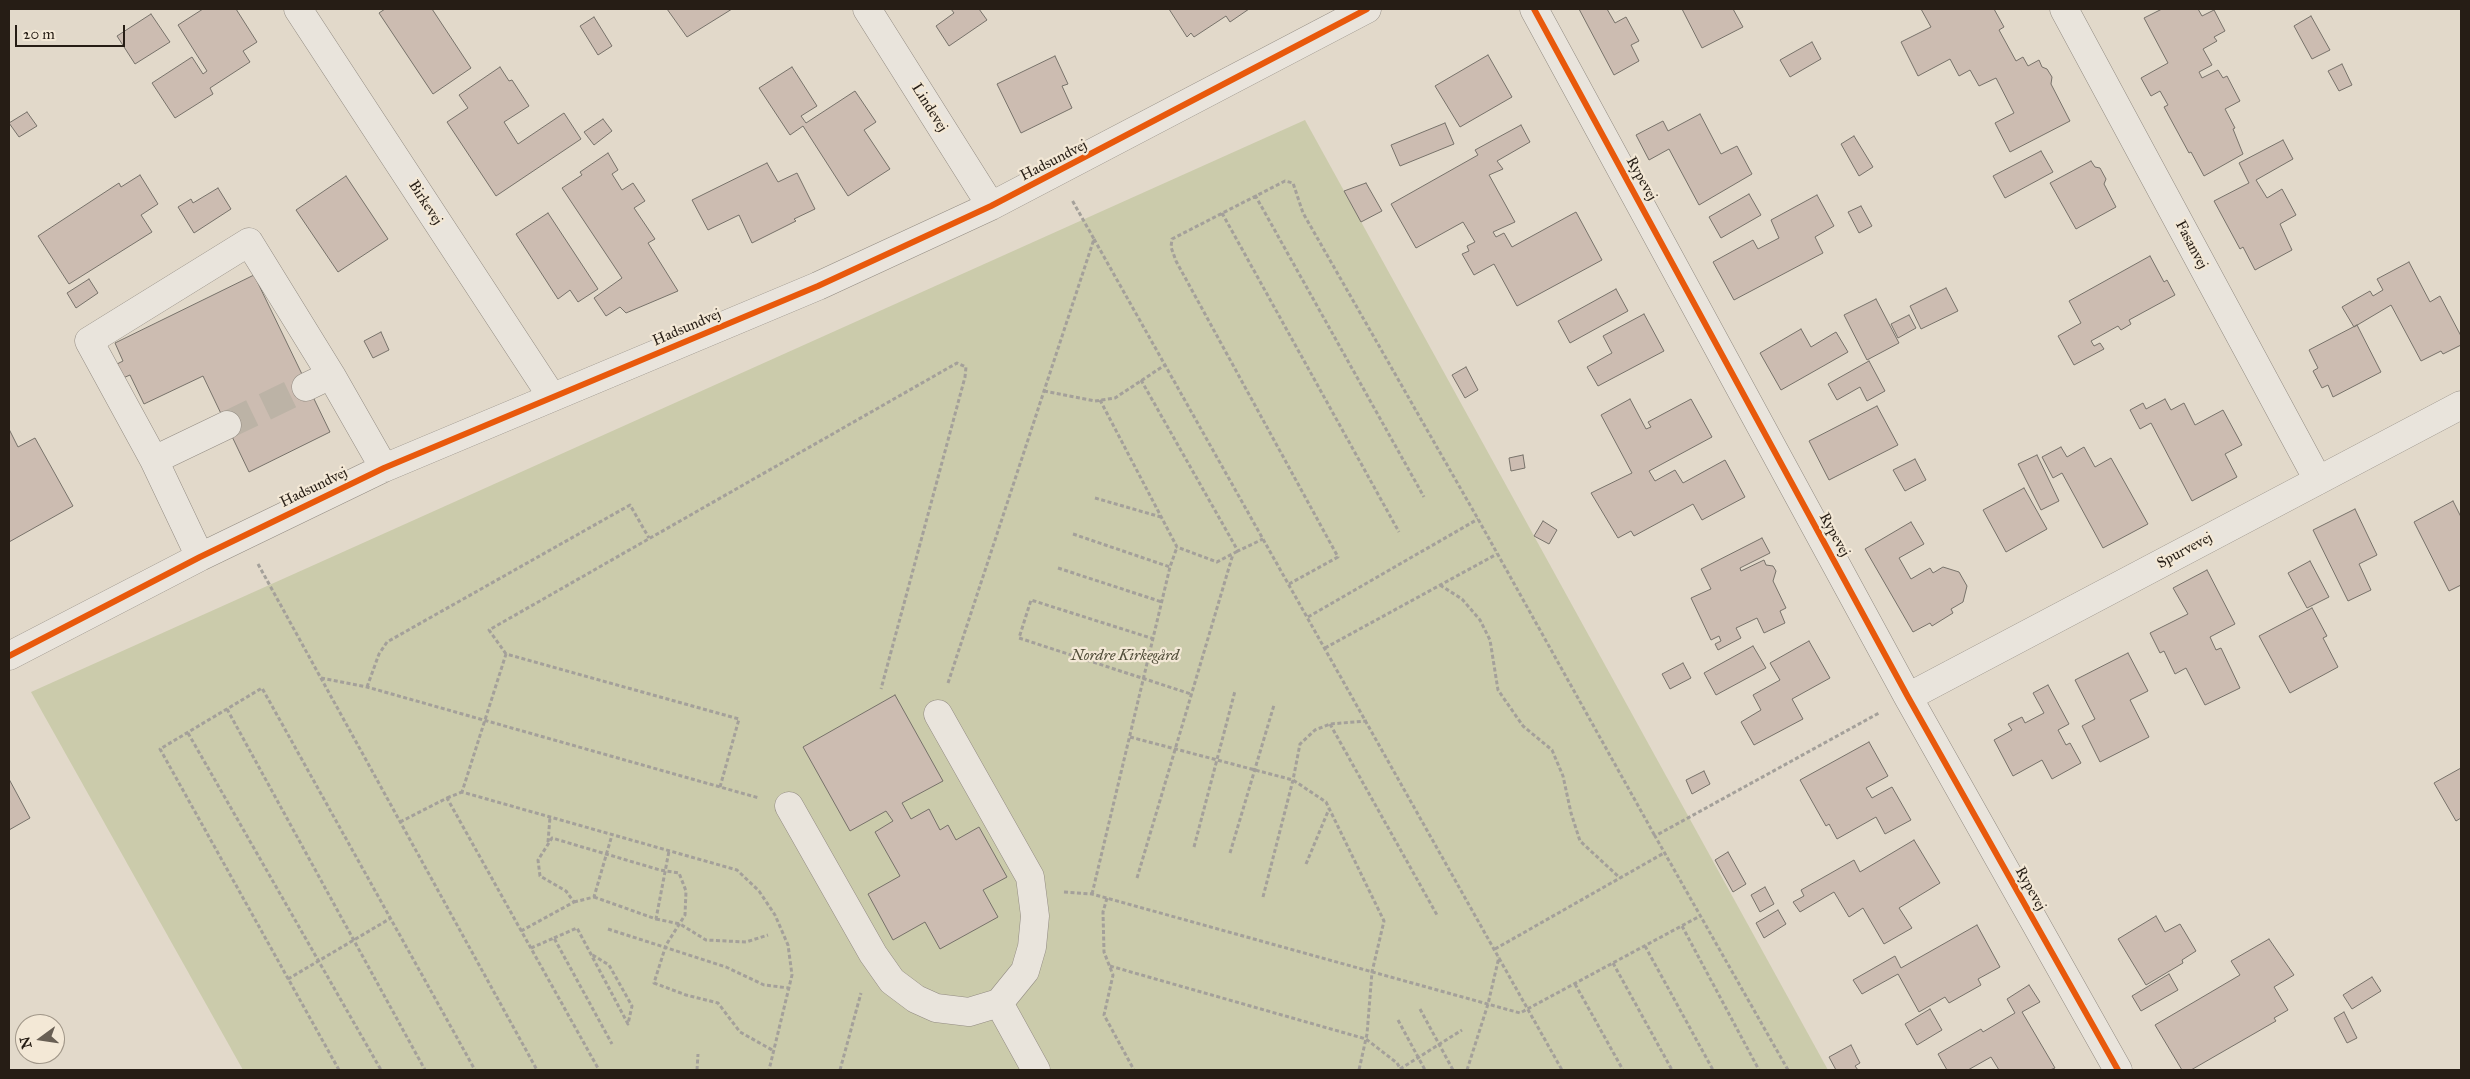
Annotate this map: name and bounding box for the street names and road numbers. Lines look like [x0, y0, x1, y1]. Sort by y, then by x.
street label: Lindevej [907, 80, 951, 136]
street label: Hadsundvej [1017, 136, 1091, 186]
street label: Rypevej [1622, 154, 1660, 204]
street label: Birkevej [404, 177, 446, 229]
street label: Fasanvej [2171, 218, 2211, 272]
street label: Hadsundvej [650, 305, 724, 351]
street label: Hadsundvej [277, 464, 351, 512]
street label: Rypevej [1815, 510, 1853, 560]
street label: Spurvevej [2154, 529, 2216, 573]
street label: Rypevej [2011, 864, 2049, 914]

